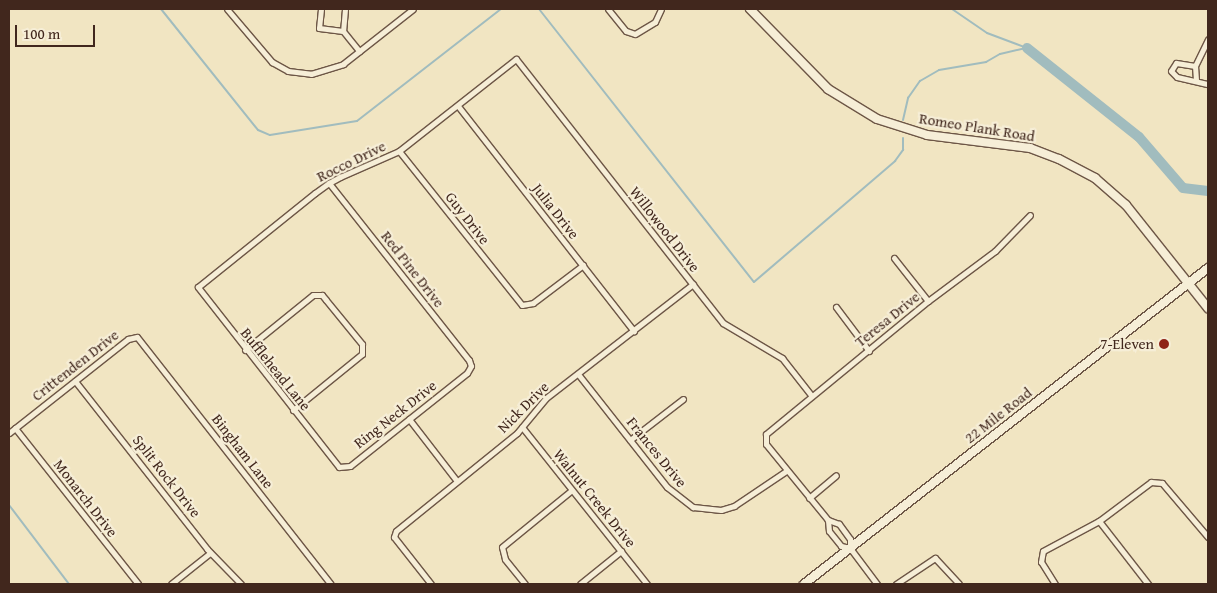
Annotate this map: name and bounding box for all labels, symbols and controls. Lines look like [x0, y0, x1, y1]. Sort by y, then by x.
scale bar [18, 15, 98, 47]
text: 100 m [23, 23, 60, 44]
street label: Romeo Plank Road [918, 109, 1036, 145]
street label: Rocco Drive [314, 137, 388, 185]
street label: Julia Drive [529, 180, 583, 242]
street label: Willowood Drive [626, 183, 704, 275]
street label: Guy Drive [442, 188, 494, 248]
street label: Red Pine Drive [378, 227, 448, 311]
street label: Teresa Drive [851, 288, 923, 350]
street label: Bufflehead Lane [237, 324, 315, 414]
street label: Crittenden Drive [28, 326, 122, 404]
place label: 7-Eleven [1100, 335, 1154, 353]
marker: 7-Eleven [1158, 338, 1170, 350]
street label: Ring Neck Drive [350, 376, 440, 452]
street label: Nick Drive [494, 378, 552, 436]
street label: 22 Mile Road [961, 383, 1035, 447]
street label: Bingham Lane [208, 410, 278, 492]
street label: Frances Drive [623, 413, 691, 491]
street label: Split Rock Drive [129, 431, 205, 521]
street label: Walnut Creek Drive [550, 445, 640, 551]
street label: Monarch Drive [50, 456, 122, 540]

